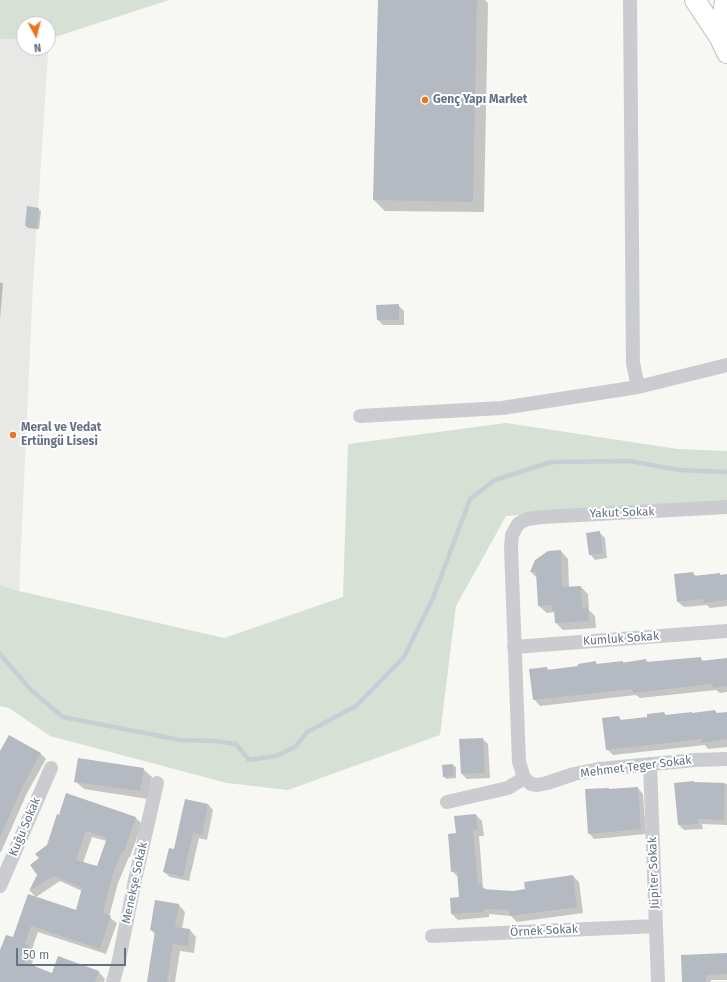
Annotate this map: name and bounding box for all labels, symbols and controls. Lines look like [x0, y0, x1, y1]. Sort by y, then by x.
north arrow [16, 16, 56, 56]
text: N [33, 41, 42, 54]
place label: Genç Yapı Market [433, 93, 527, 107]
marker: Genç Yapı Market [420, 95, 430, 105]
place label: Meral ve Vedat Ertüngü Lisesi [21, 421, 101, 449]
marker: Meral ve Vedat Ertüngü Lisesi [8, 430, 18, 440]
street label: Yakut Sokak [589, 505, 655, 521]
street label: Kumluk Sokak [582, 629, 660, 649]
street label: Mehmet Teger Sokak [580, 753, 692, 781]
street label: Kuğu Sokak [6, 795, 44, 859]
street label: Jüpiter Sokak [646, 837, 662, 909]
street label: Menekşe Sokak [119, 841, 151, 925]
street label: Örnek Sokak [510, 922, 578, 940]
scale bar [18, 940, 128, 966]
text: 50 m [23, 948, 49, 962]

